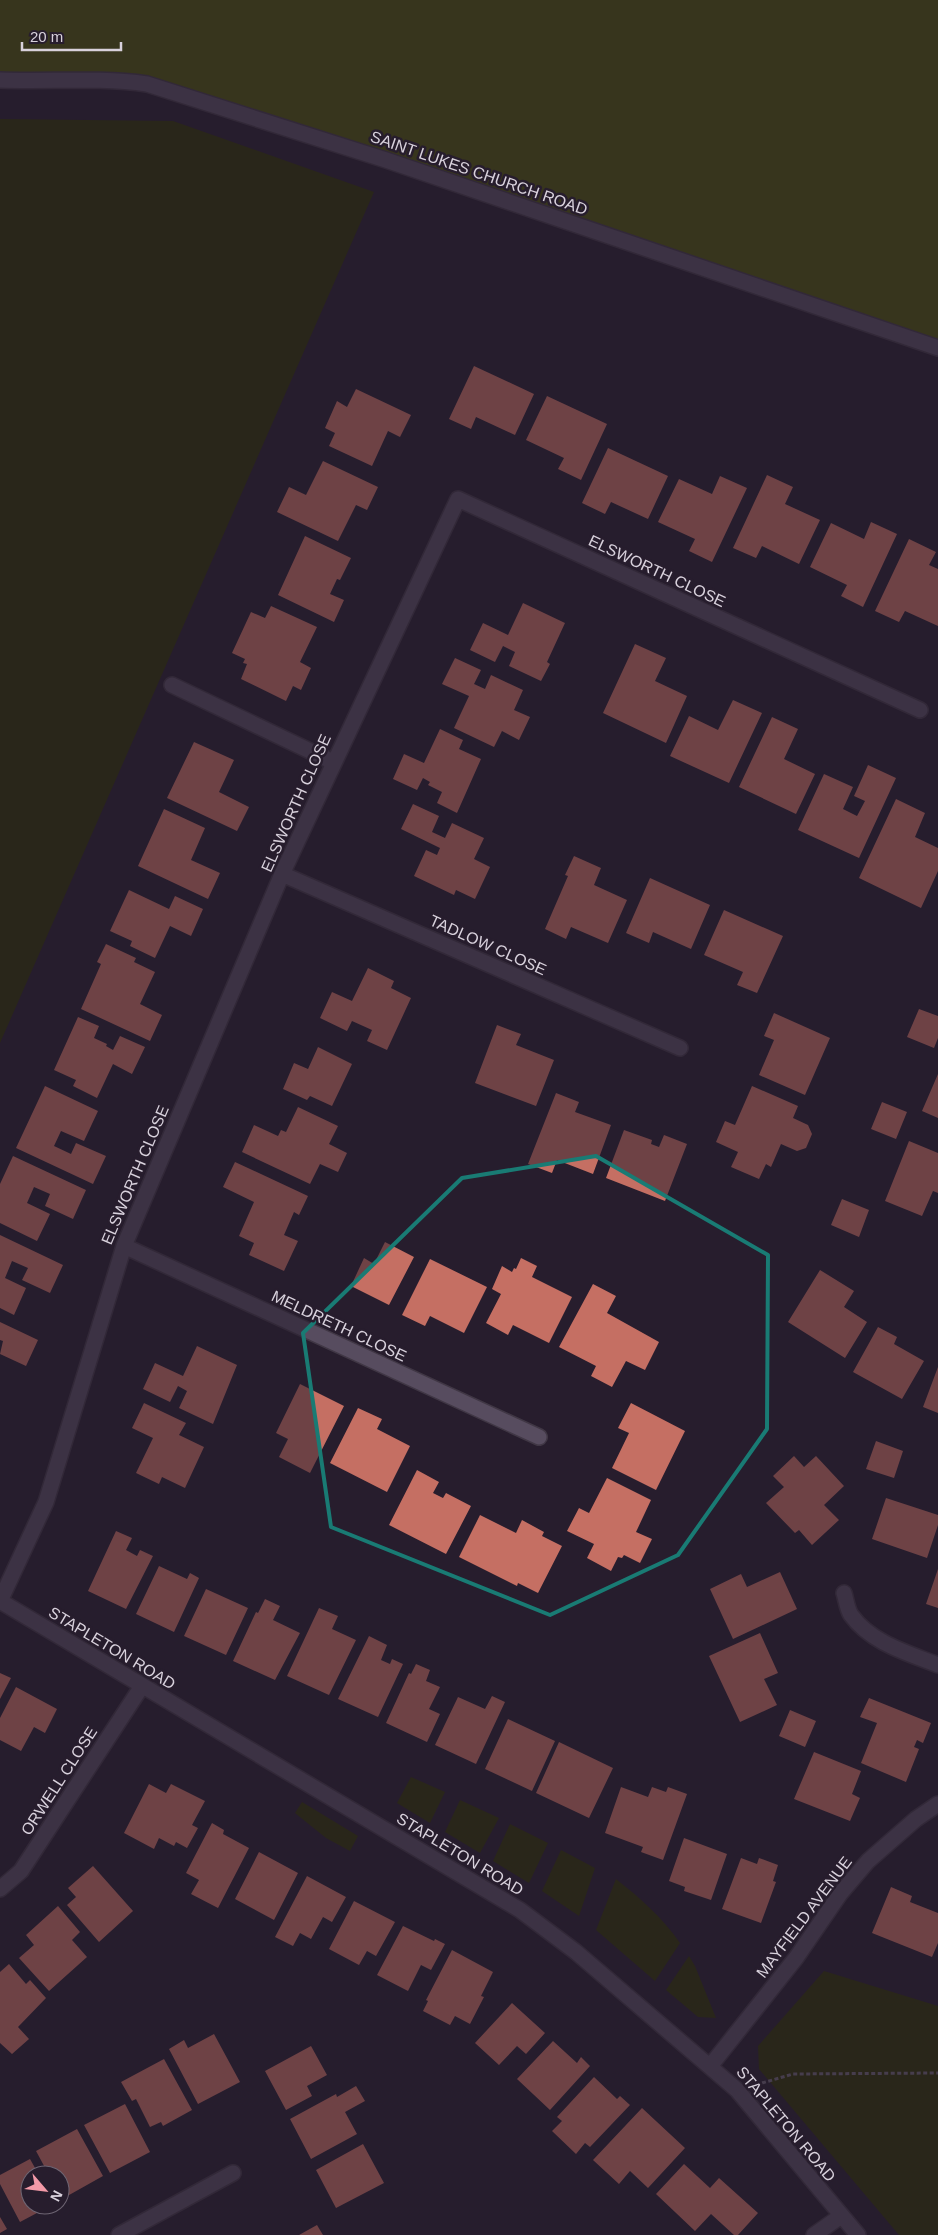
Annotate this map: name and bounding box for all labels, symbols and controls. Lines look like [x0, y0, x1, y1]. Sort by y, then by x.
scale bar [22, 20, 121, 52]
text: 20 m [30, 28, 63, 45]
street label: SAINT LUKES CHURCH ROAD [368, 128, 590, 218]
street label: ELSWORTH CLOSE [586, 532, 728, 610]
street label: ELSWORTH CLOSE [258, 731, 334, 875]
street label: TADLOW CLOSE [427, 912, 549, 978]
street label: ELSWORTH CLOSE [98, 1103, 172, 1247]
street label: MELDRETH CLOSE [269, 1287, 409, 1365]
street label: STAPLETON ROAD [46, 1604, 178, 1692]
street label: ORWELL CLOSE [18, 1724, 100, 1838]
street label: STAPLETON ROAD [394, 1810, 526, 1898]
street label: MAYFIELD AVENUE [753, 1853, 855, 1981]
street label: STAPLETON ROAD [733, 2063, 839, 2185]
north arrow [20, 2165, 70, 2215]
text: N [47, 2188, 66, 2204]

